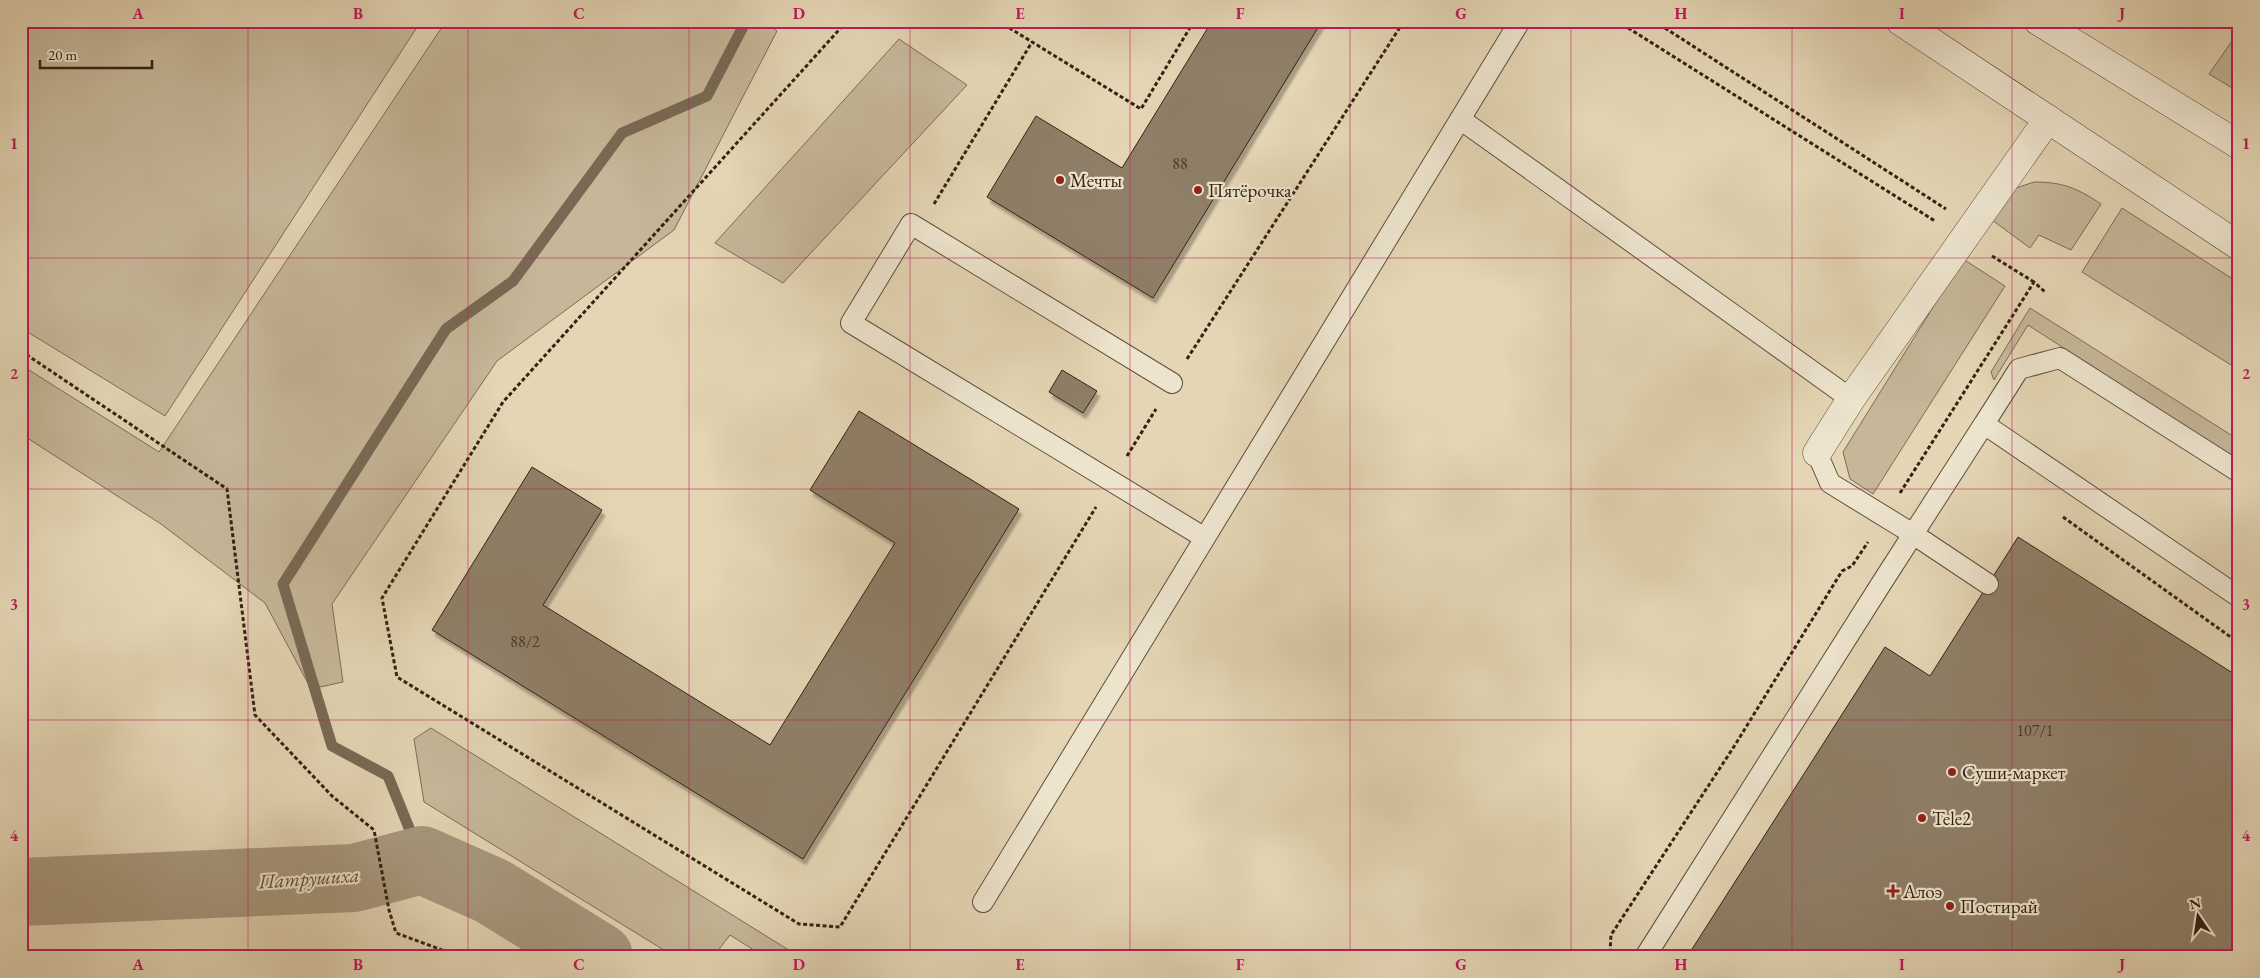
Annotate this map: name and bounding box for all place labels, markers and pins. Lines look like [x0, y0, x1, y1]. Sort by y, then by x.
place label: Мечты [1070, 168, 1122, 193]
marker: Мечты [1054, 174, 1066, 186]
place label: Пятёрочка [1208, 178, 1292, 203]
marker: Пятёрочка [1192, 184, 1204, 196]
place label: Суши-маркет [1962, 760, 2066, 785]
marker: Суши-маркет [1946, 766, 1958, 778]
place label: Tele2 [1932, 806, 1971, 831]
marker: Tele2 [1916, 812, 1928, 824]
place label: Алоэ [1902, 879, 1942, 904]
marker: Алоэ [1887, 885, 1899, 897]
place label: Постирай [1960, 894, 2038, 919]
marker: Постирай [1944, 900, 1956, 912]

